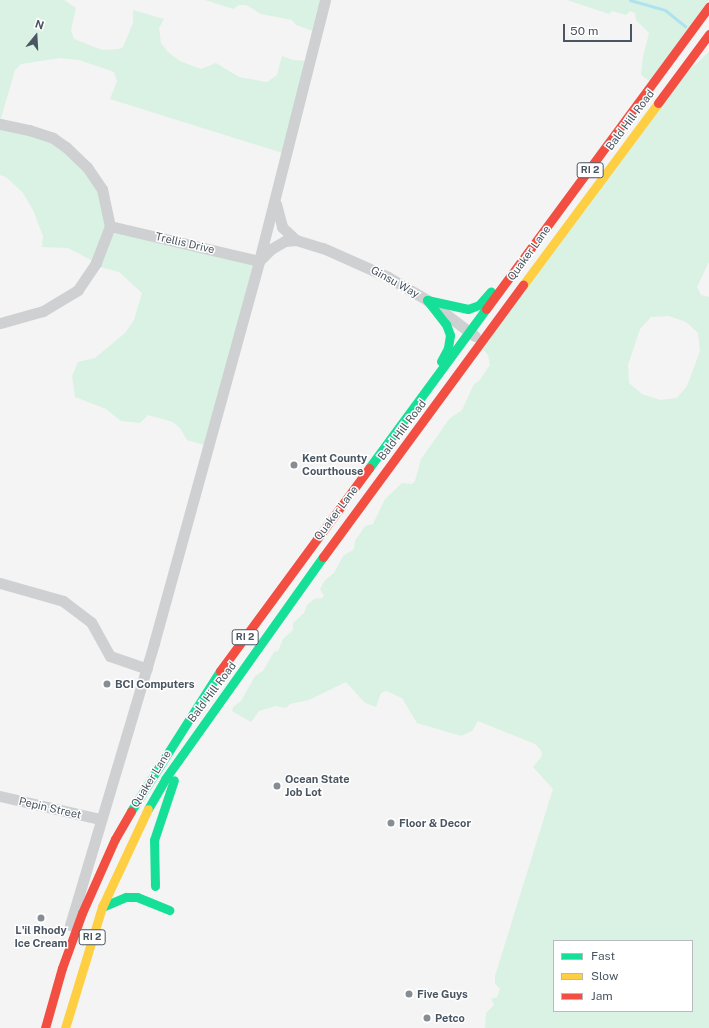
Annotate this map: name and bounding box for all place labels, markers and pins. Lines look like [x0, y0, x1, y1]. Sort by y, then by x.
place label: Kent County Courthouse [302, 452, 367, 478]
marker: Kent County Courthouse [289, 460, 299, 470]
place label: BCI Computers [115, 677, 195, 691]
marker: BCI Computers [102, 679, 112, 689]
place label: Ocean State Job Lot [285, 773, 350, 799]
marker: Ocean State Job Lot [272, 781, 282, 791]
place label: Floor & Decor [399, 816, 471, 830]
marker: Floor & Decor [386, 818, 396, 828]
marker: L'il Rhody Ice Cream [36, 913, 46, 923]
place label: L'il Rhody Ice Cream [15, 924, 67, 950]
place label: Five Guys [417, 987, 468, 1001]
marker: Five Guys [404, 989, 414, 999]
place label: Petco [435, 1011, 465, 1025]
marker: Petco [422, 1013, 432, 1023]

